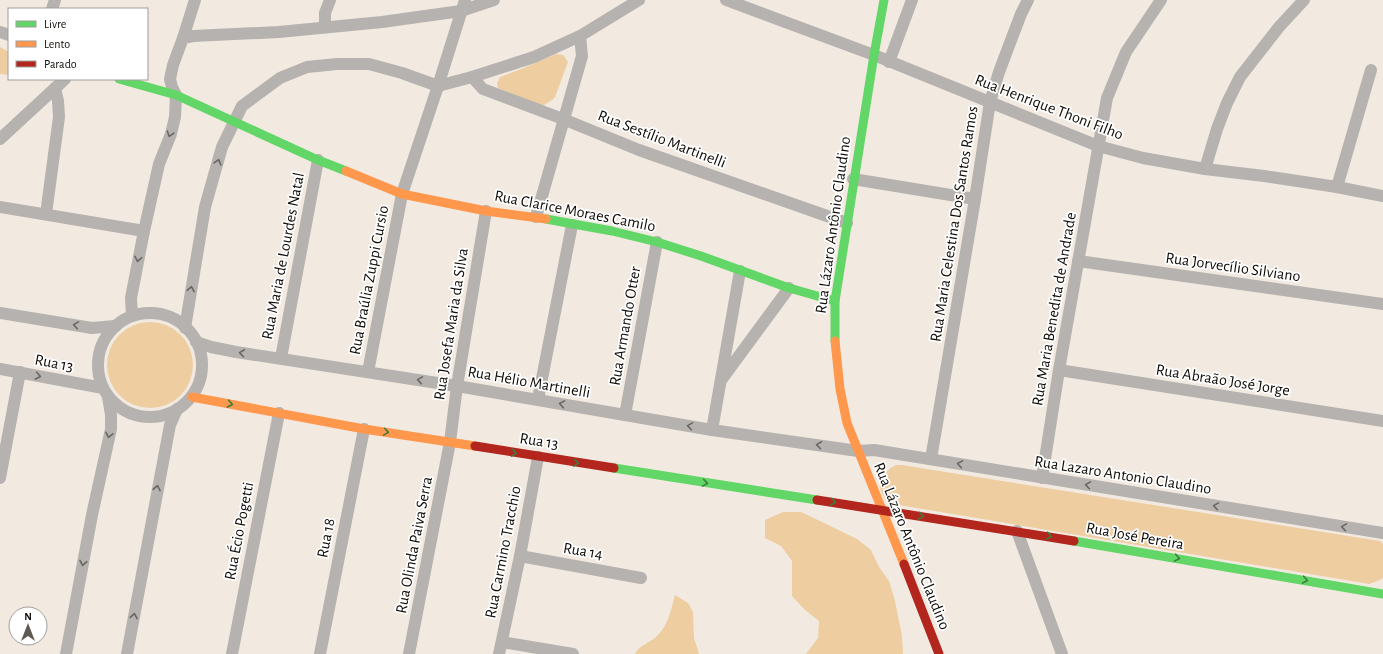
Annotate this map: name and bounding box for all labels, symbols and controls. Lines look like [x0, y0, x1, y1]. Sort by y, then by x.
legend [8, 8, 148, 80]
text: Livre [44, 18, 66, 30]
text: Lento [44, 38, 70, 50]
text: Parado [44, 58, 77, 70]
street label: Rua Henrique Thoni Filho [973, 71, 1126, 143]
street label: Rua Maria Celestina Dos Santos Ramos [927, 105, 981, 343]
street label: Rua Sestílio Martinelli [596, 107, 728, 171]
one-way arrow [167, 130, 175, 137]
street label: Rua Lázaro Antônio Claudino [813, 135, 853, 315]
one-way arrow [213, 159, 222, 166]
street label: Rua Maria de Lourdes Natal [259, 171, 307, 341]
street label: Rua Clarice Moraes Camilo [493, 188, 657, 235]
street label: Rua Braúlia Zuppi Cursio [347, 204, 391, 356]
street label: Rua Maria Benedita de Andrade [1029, 211, 1079, 407]
street label: Rua Josefa Maria da Silva [431, 247, 471, 401]
street label: Rua Jorvecílio Silviano [1165, 250, 1302, 284]
one-way arrow [135, 256, 143, 262]
street label: Rua Armando Otter [607, 264, 644, 387]
one-way arrow [186, 286, 195, 292]
one-way arrow [73, 321, 79, 330]
one-way arrow [239, 349, 245, 358]
street label: Rua 13 [33, 351, 75, 375]
street label: Rua Abraão José Jorge [1155, 362, 1291, 398]
street label: Rua Hélio Martinelli [466, 363, 592, 401]
one-way arrow [35, 371, 42, 379]
one-way arrow [417, 376, 423, 385]
one-way arrow [227, 400, 233, 408]
one-way arrow [559, 400, 565, 408]
one-way arrow [687, 422, 693, 431]
one-way arrow [383, 428, 389, 436]
street label: Rua 13 [519, 430, 559, 452]
one-way arrow [106, 432, 114, 438]
one-way arrow [816, 441, 822, 450]
one-way arrow [511, 448, 517, 457]
street label: Rua Lazaro Antonio Claudino [1033, 453, 1213, 497]
one-way arrow [573, 458, 580, 467]
street label: Rua Lázaro Antônio Claudino [871, 460, 953, 632]
one-way arrow [956, 460, 963, 469]
street label: Rua Olinda Paiva Serra [393, 475, 435, 615]
one-way arrow [702, 478, 708, 486]
street label: Rua Écio Pogetti [220, 480, 256, 581]
one-way arrow [1085, 481, 1091, 490]
street label: Rua Carmino Tracchio [482, 484, 524, 620]
one-way arrow [152, 485, 161, 491]
one-way arrow [830, 497, 837, 506]
one-way arrow [1213, 502, 1219, 511]
one-way arrow [918, 511, 924, 520]
street label: Rua 18 [314, 517, 338, 559]
street label: Rua José Pereira [1085, 520, 1185, 552]
one-way arrow [1341, 523, 1348, 532]
one-way arrow [1046, 531, 1052, 540]
street label: Rua 14 [562, 540, 604, 562]
one-way arrow [1174, 554, 1180, 562]
one-way arrow [79, 559, 88, 566]
one-way arrow [1302, 576, 1309, 584]
north arrow [8, 606, 48, 646]
text: N [24, 611, 32, 622]
one-way arrow [129, 613, 138, 619]

